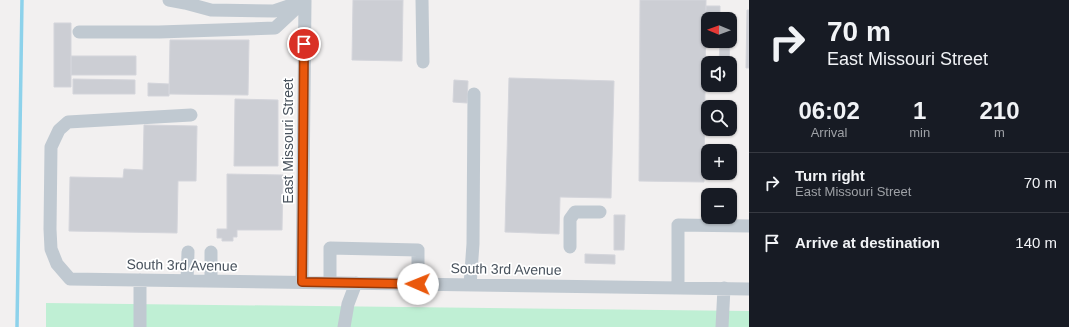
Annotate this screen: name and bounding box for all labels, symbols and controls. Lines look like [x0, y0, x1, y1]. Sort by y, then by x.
north arrow [701, 12, 737, 48]
map controls [701, 12, 737, 224]
icon: right [761, 16, 813, 68]
text: 70 m [827, 16, 891, 47]
pin [287, 27, 321, 61]
icon: arrive [293, 33, 315, 55]
text: East Missouri Street [827, 49, 988, 69]
button: sound [701, 56, 737, 92]
street label: East Missouri Street [280, 78, 296, 204]
text: 06:02 [798, 97, 860, 124]
text: 1 [913, 97, 926, 124]
text: 210 [980, 97, 1020, 124]
button: search [701, 100, 737, 136]
text: Arrival [811, 125, 848, 140]
text: min [909, 125, 930, 140]
text: m [994, 125, 1005, 140]
button: + [701, 144, 737, 180]
text: Turn right [795, 167, 865, 184]
icon: right [761, 172, 783, 194]
text: 70 m [1024, 174, 1057, 191]
text: East Missouri Street [795, 184, 911, 199]
button: − [701, 188, 737, 224]
icon: arrive [761, 232, 783, 254]
text: Arrive at destination [795, 234, 940, 251]
text: 140 m [1015, 234, 1057, 251]
street label: South 3rd Avenue [126, 256, 238, 274]
street label: South 3rd Avenue [450, 260, 562, 278]
position arrow [397, 263, 439, 305]

